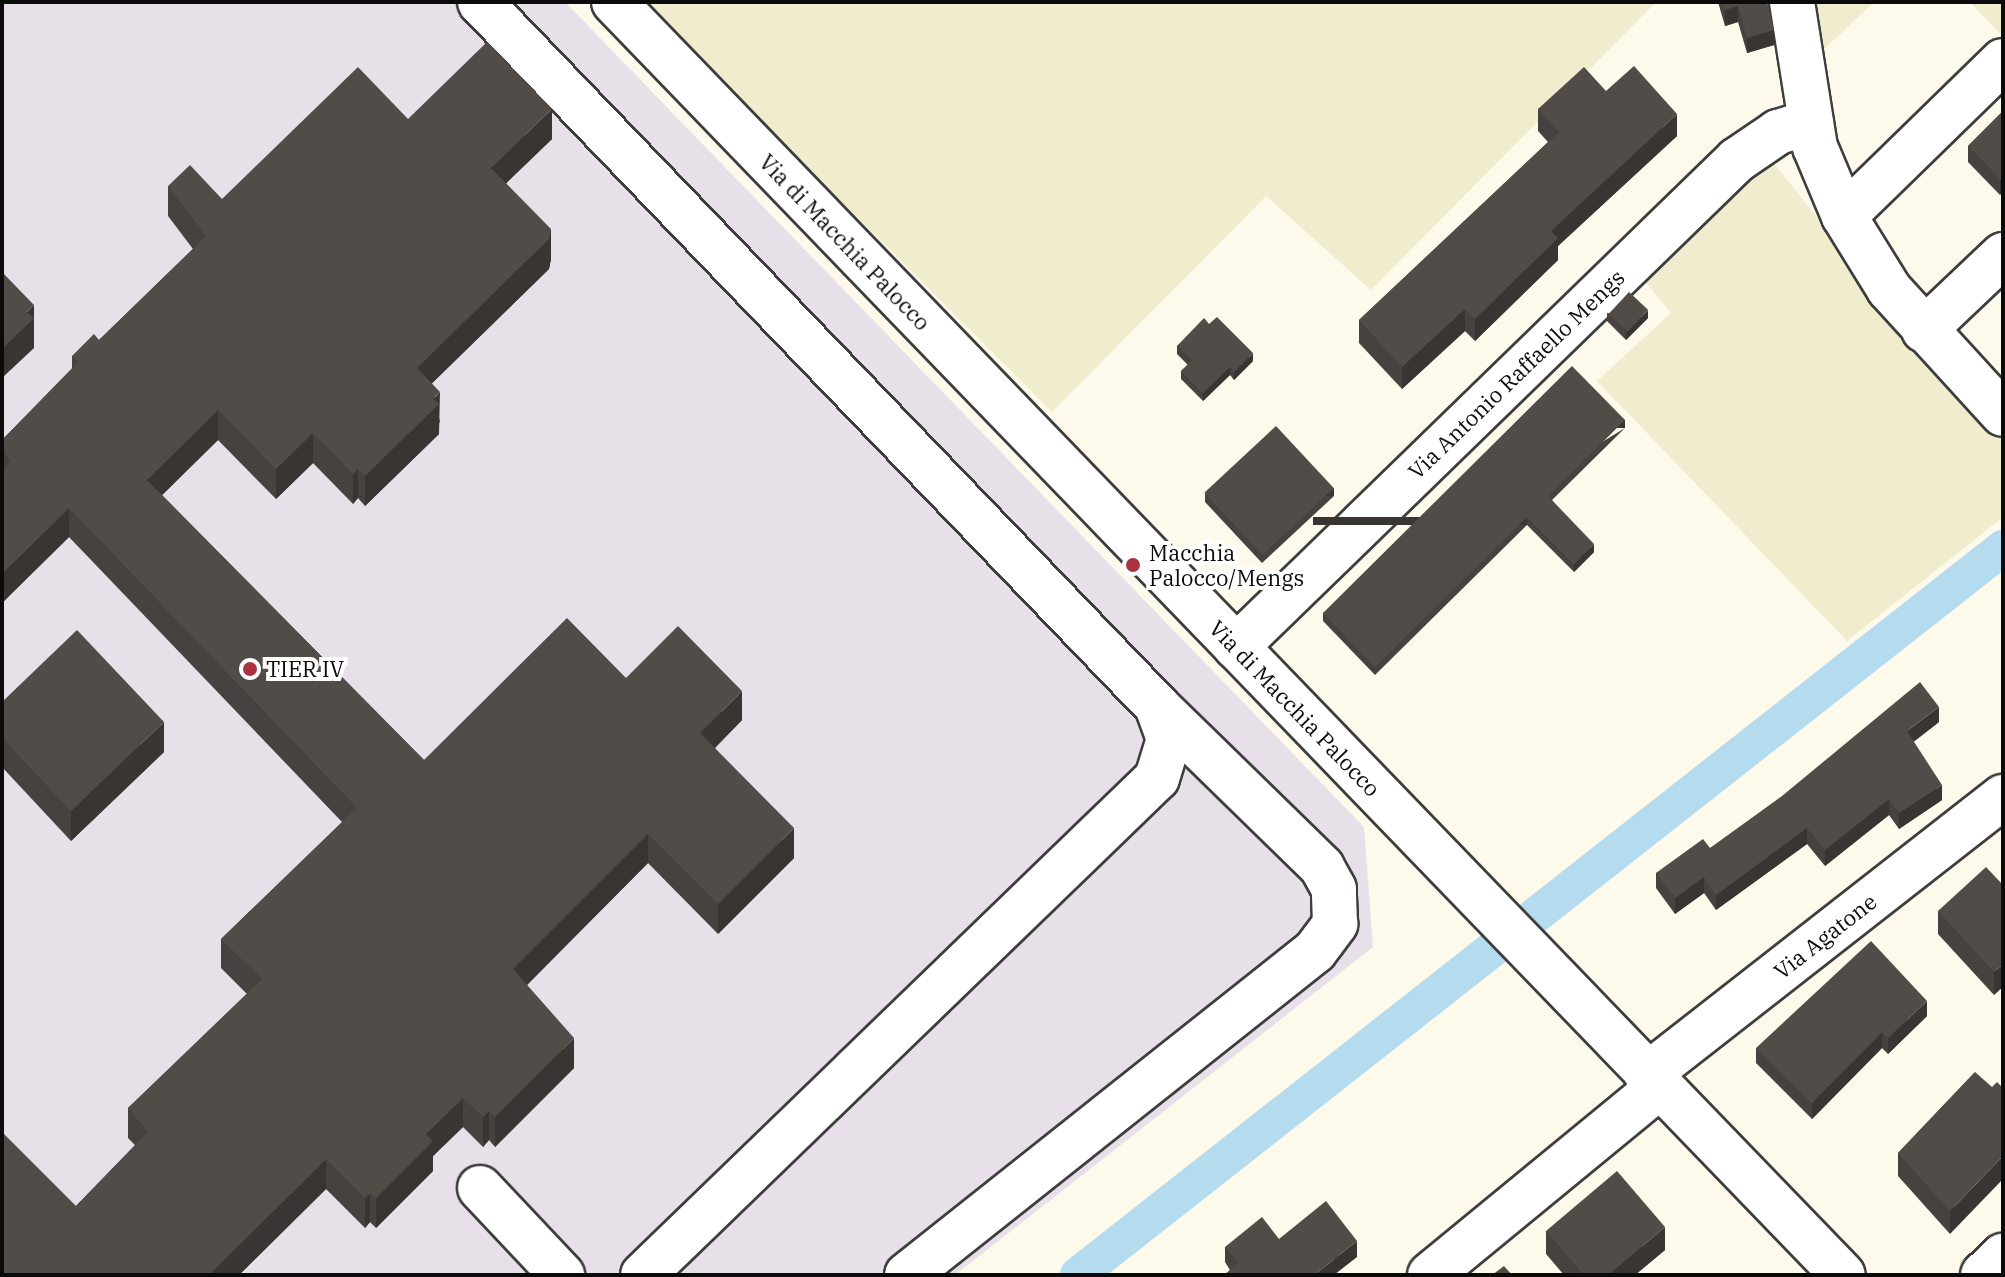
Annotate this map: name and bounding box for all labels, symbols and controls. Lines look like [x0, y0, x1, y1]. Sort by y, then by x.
street label: Via di Macchia Palocco [754, 149, 936, 335]
street label: Via Antonio Raffaello Mengs [1403, 264, 1629, 484]
place label: Macchia Palocco/Mengs [1149, 539, 1304, 590]
marker: Macchia Palocco/Mengs [1124, 556, 1142, 574]
street label: Via di Macchia Palocco [1204, 615, 1386, 801]
place label: TIER IV [266, 656, 344, 682]
marker: TIER IV [241, 660, 259, 678]
street label: Via Agatone [1768, 888, 1882, 984]

